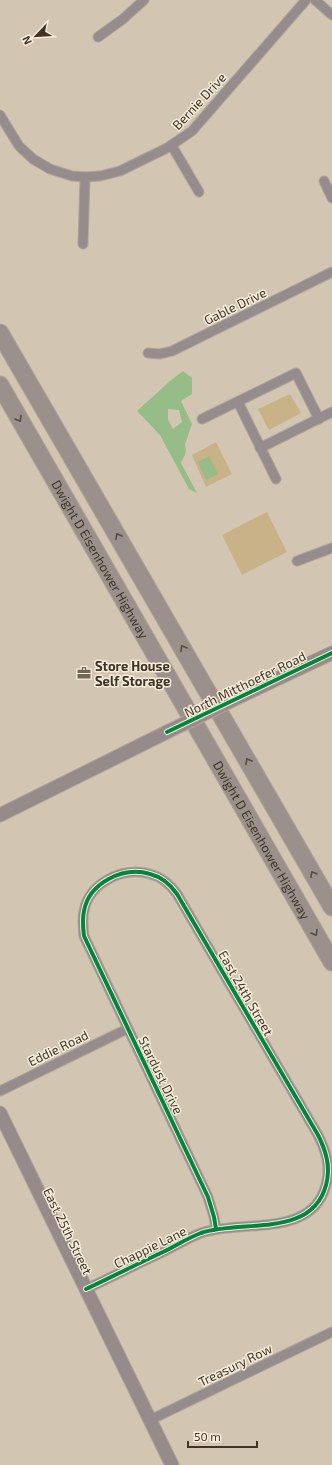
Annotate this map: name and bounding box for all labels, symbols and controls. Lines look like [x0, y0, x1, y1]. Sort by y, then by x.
north arrow [16, 16, 56, 56]
text: N [19, 34, 34, 47]
street label: Bernie Drive [169, 69, 229, 133]
street label: Gable Drive [201, 284, 269, 328]
one-way arrow [15, 415, 22, 422]
street label: Dwight D Eisenhower Highway [48, 477, 152, 641]
one-way arrow [115, 533, 122, 540]
one-way arrow [181, 645, 188, 652]
street label: North Mitthoefer Road [182, 648, 308, 720]
place label: Store House Self Storage [95, 658, 170, 689]
office icon: Store House Self Storage [76, 665, 92, 681]
street label: Dwight D Eisenhower Highway [210, 758, 314, 922]
one-way arrow [245, 758, 253, 765]
one-way arrow [310, 871, 317, 878]
one-way arrow [310, 928, 317, 936]
street label: East 24th Street [215, 948, 277, 1038]
street label: Eddie Road [25, 1027, 91, 1069]
street label: Stardust Drive [135, 1033, 187, 1117]
street label: East 25th Street [40, 1185, 96, 1277]
street label: Chappie Lane [111, 1223, 189, 1271]
street label: Treasury Row [195, 1340, 275, 1390]
scale bar [188, 1423, 257, 1449]
text: 50 m [194, 1429, 221, 1443]

